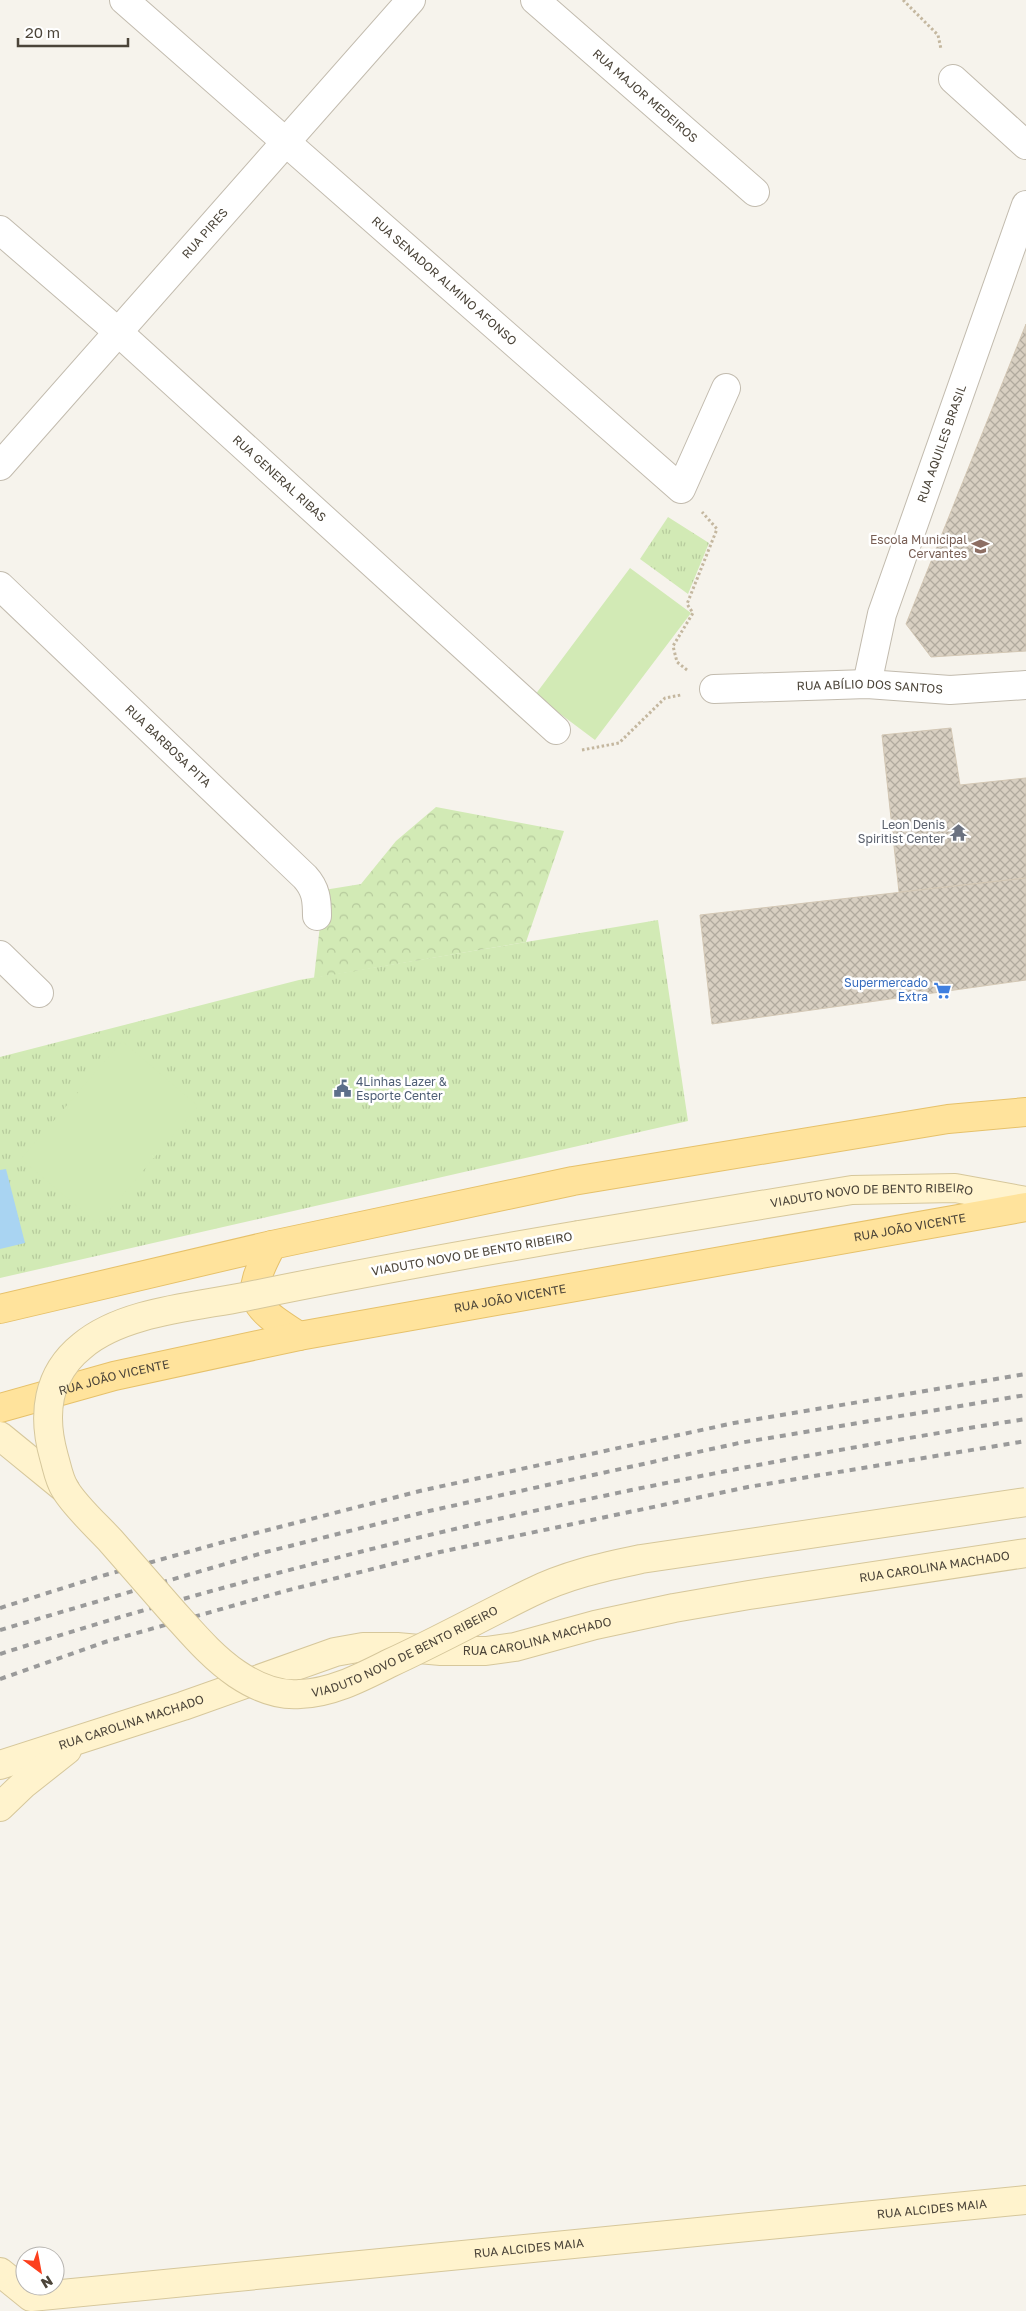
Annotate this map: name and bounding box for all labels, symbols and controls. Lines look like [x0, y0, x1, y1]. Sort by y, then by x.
scale bar [18, 15, 128, 47]
text: 20 m [25, 23, 60, 41]
street label: RUA MAJOR MEDEIROS [590, 46, 701, 146]
street label: RUA PIRES [178, 205, 231, 262]
street label: RUA SENADOR ALMINO AFONSO [369, 213, 520, 348]
street label: RUA AQUILES BRASIL [914, 382, 969, 505]
street label: RUA GENERAL RIBAS [230, 432, 330, 525]
place label: Escola Municipal Cervantes [870, 532, 967, 561]
school or university icon: Escola Municipal Cervantes [971, 537, 991, 557]
street label: RUA ABÍLIO DOS SANTOS [796, 676, 944, 696]
street label: RUA BARBOSA PITA [122, 701, 214, 790]
place label: Leon Denis Spiritist Center [858, 817, 945, 846]
temple icon: Leon Denis Spiritist Center [949, 822, 969, 842]
place label: Supermercado Extra [844, 975, 928, 1004]
supermarket icon: Supermercado Extra [932, 980, 952, 1000]
place label: 4Linhas Lazer & Esporte Center [356, 1074, 447, 1103]
public building icon: 4Linhas Lazer & Esporte Center [332, 1079, 352, 1099]
street label: VIADUTO NOVO DE BENTO RIBEIRO [769, 1180, 975, 1210]
street label: RUA JOÃO VICENTE [852, 1210, 967, 1244]
street label: VIADUTO NOVO DE BENTO RIBEIRO [370, 1228, 574, 1279]
street label: RUA JOÃO VICENTE [453, 1281, 567, 1315]
street label: RUA JOÃO VICENTE [57, 1356, 171, 1398]
street label: RUA CAROLINA MACHADO [858, 1548, 1011, 1585]
street label: VIADUTO NOVO DE BENTO RIBEIRO [310, 1602, 501, 1700]
street label: RUA CAROLINA MACHADO [463, 1614, 613, 1658]
street label: RUA CAROLINA MACHADO [56, 1691, 206, 1753]
street label: RUA ALCIDES MAIA [876, 2196, 988, 2222]
street label: RUA ALCIDES MAIA [473, 2235, 584, 2261]
north arrow [15, 2246, 65, 2296]
text: N [38, 2272, 56, 2292]

